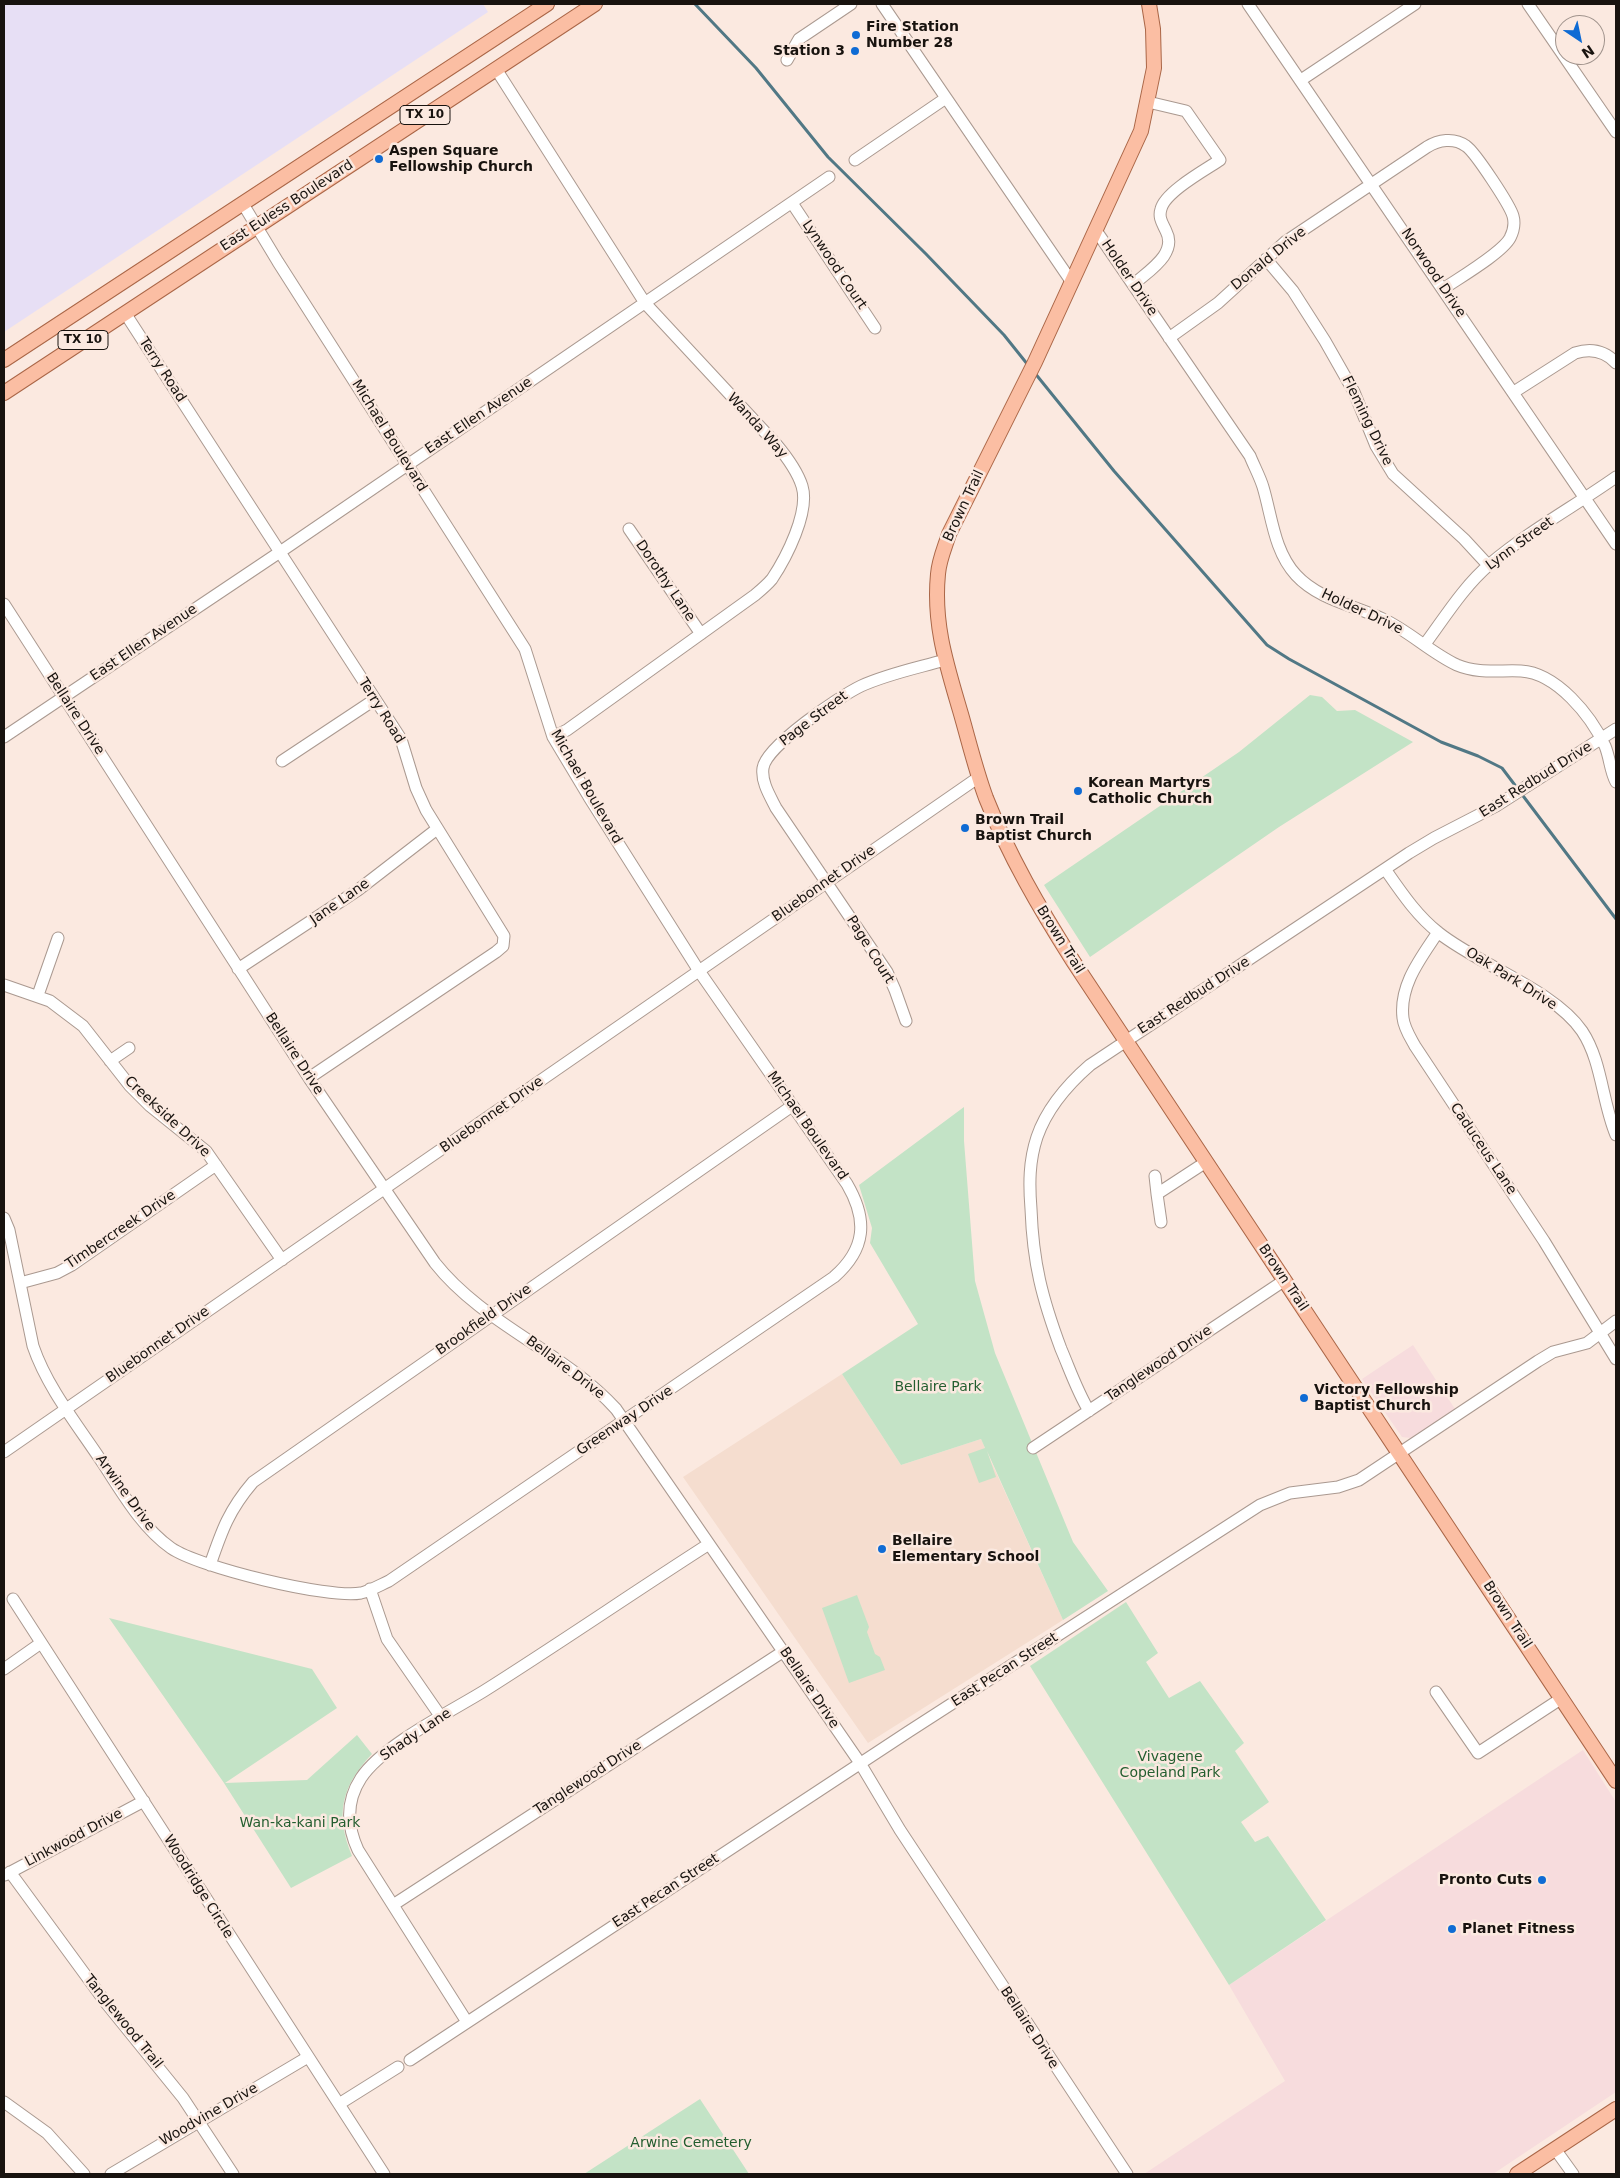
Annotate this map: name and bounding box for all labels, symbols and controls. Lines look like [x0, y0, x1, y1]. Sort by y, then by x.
north arrow [1555, 15, 1605, 65]
place label: Fire Station Number 28 [866, 19, 959, 52]
marker: Fire Station Number 28 [850, 29, 862, 41]
text: N [1578, 42, 1597, 62]
place label: Station 3 [773, 43, 845, 59]
marker: Station 3 [849, 45, 861, 57]
road number: TX 10 [400, 106, 450, 124]
place label: Aspen Square Fellowship Church [389, 143, 533, 176]
marker: Aspen Square Fellowship Church [373, 153, 385, 165]
street label: East Euless Boulevard [218, 157, 356, 255]
street label: Lynwood Court [798, 217, 870, 313]
street label: Donald Drive [1228, 224, 1310, 294]
street label: Norwood Drive [1397, 225, 1469, 321]
street label: Holder Drive [1097, 237, 1161, 319]
road number: TX 10 [58, 330, 108, 350]
street label: Terry Road [135, 334, 189, 406]
street label: Fleming Drive [1338, 373, 1396, 469]
street label: East Ellen Avenue [422, 374, 536, 458]
street label: Michael Boulevard [348, 377, 430, 495]
street label: Wanda Way [723, 390, 791, 462]
street label: Brown Trail [940, 468, 988, 544]
street label: Lynn Street [1483, 514, 1557, 574]
street label: Dorothy Lane [632, 537, 698, 625]
street label: Holder Drive [1319, 586, 1405, 638]
street label: East Ellen Avenue [87, 601, 201, 685]
street label: Bellaire Drive [42, 670, 108, 758]
street label: Terry Road [354, 675, 408, 747]
street label: Page Street [777, 688, 851, 750]
street label: Michael Boulevard [547, 727, 625, 847]
street label: East Redbud Drive [1477, 739, 1595, 821]
place label: Korean Martyrs Catholic Church [1088, 775, 1212, 808]
marker: Korean Martyrs Catholic Church [1072, 785, 1084, 797]
place label: Brown Trail Baptist Church [975, 812, 1092, 844]
marker: Brown Trail Baptist Church [959, 822, 971, 834]
street label: Bluebonnet Drive [769, 842, 879, 926]
street label: Jane Lane [307, 875, 373, 929]
street label: Brown Trail [1032, 903, 1088, 977]
street label: Page Court [843, 913, 897, 987]
street label: Oak Park Drive [1462, 944, 1560, 1014]
street label: East Redbud Drive [1135, 954, 1253, 1038]
street label: Bellaire Drive [261, 1010, 327, 1098]
street label: Michael Boulevard [763, 1068, 851, 1184]
street label: Creekside Drive [121, 1073, 213, 1161]
street label: Bluebonnet Drive [437, 1073, 547, 1157]
street label: Caduceus Lane [1446, 1100, 1520, 1198]
street label: Timbercreek Drive [63, 1187, 179, 1273]
street label: Brown Trail [1255, 1241, 1311, 1315]
street label: Brookfield Drive [433, 1281, 535, 1359]
street label: Bluebonnet Drive [103, 1303, 213, 1387]
street label: Tanglewood Drive [1103, 1322, 1215, 1406]
street label: Bellaire Drive [522, 1333, 608, 1403]
park label: Bellaire Park [894, 1379, 982, 1395]
place label: Victory Fellowship Baptist Church [1314, 1382, 1459, 1414]
street label: Greenway Drive [574, 1383, 676, 1459]
marker: Victory Fellowship Baptist Church [1298, 1392, 1310, 1404]
street label: Arwine Drive [92, 1452, 158, 1534]
place label: Bellaire Elementary School [892, 1533, 1039, 1565]
marker: Bellaire Elementary School [876, 1543, 888, 1555]
street label: Brown Trail [1479, 1578, 1535, 1652]
street label: East Pecan Street [949, 1629, 1061, 1711]
street label: Bellaire Drive [776, 1644, 842, 1732]
street label: Shady Lane [377, 1705, 455, 1765]
street label: Tanglewood Drive [531, 1737, 645, 1819]
park label: Vivagene Copeland Park [1120, 1749, 1220, 1781]
street label: Linkwood Drive [22, 1805, 126, 1871]
park label: Wan-ka-kani Park [240, 1815, 360, 1831]
street label: Woodridge Circle [159, 1832, 237, 1942]
street label: East Pecan Street [610, 1850, 722, 1932]
place label: Pronto Cuts [1439, 1872, 1532, 1888]
marker: Pronto Cuts [1536, 1874, 1548, 1886]
place label: Planet Fitness [1462, 1921, 1575, 1937]
marker: Planet Fitness [1446, 1923, 1458, 1935]
street label: Tanglewood Trail [80, 1972, 166, 2072]
street label: Bellaire Drive [996, 1984, 1062, 2072]
street label: Woodvine Drive [157, 2080, 261, 2150]
park label: Arwine Cemetery [630, 2135, 752, 2151]

